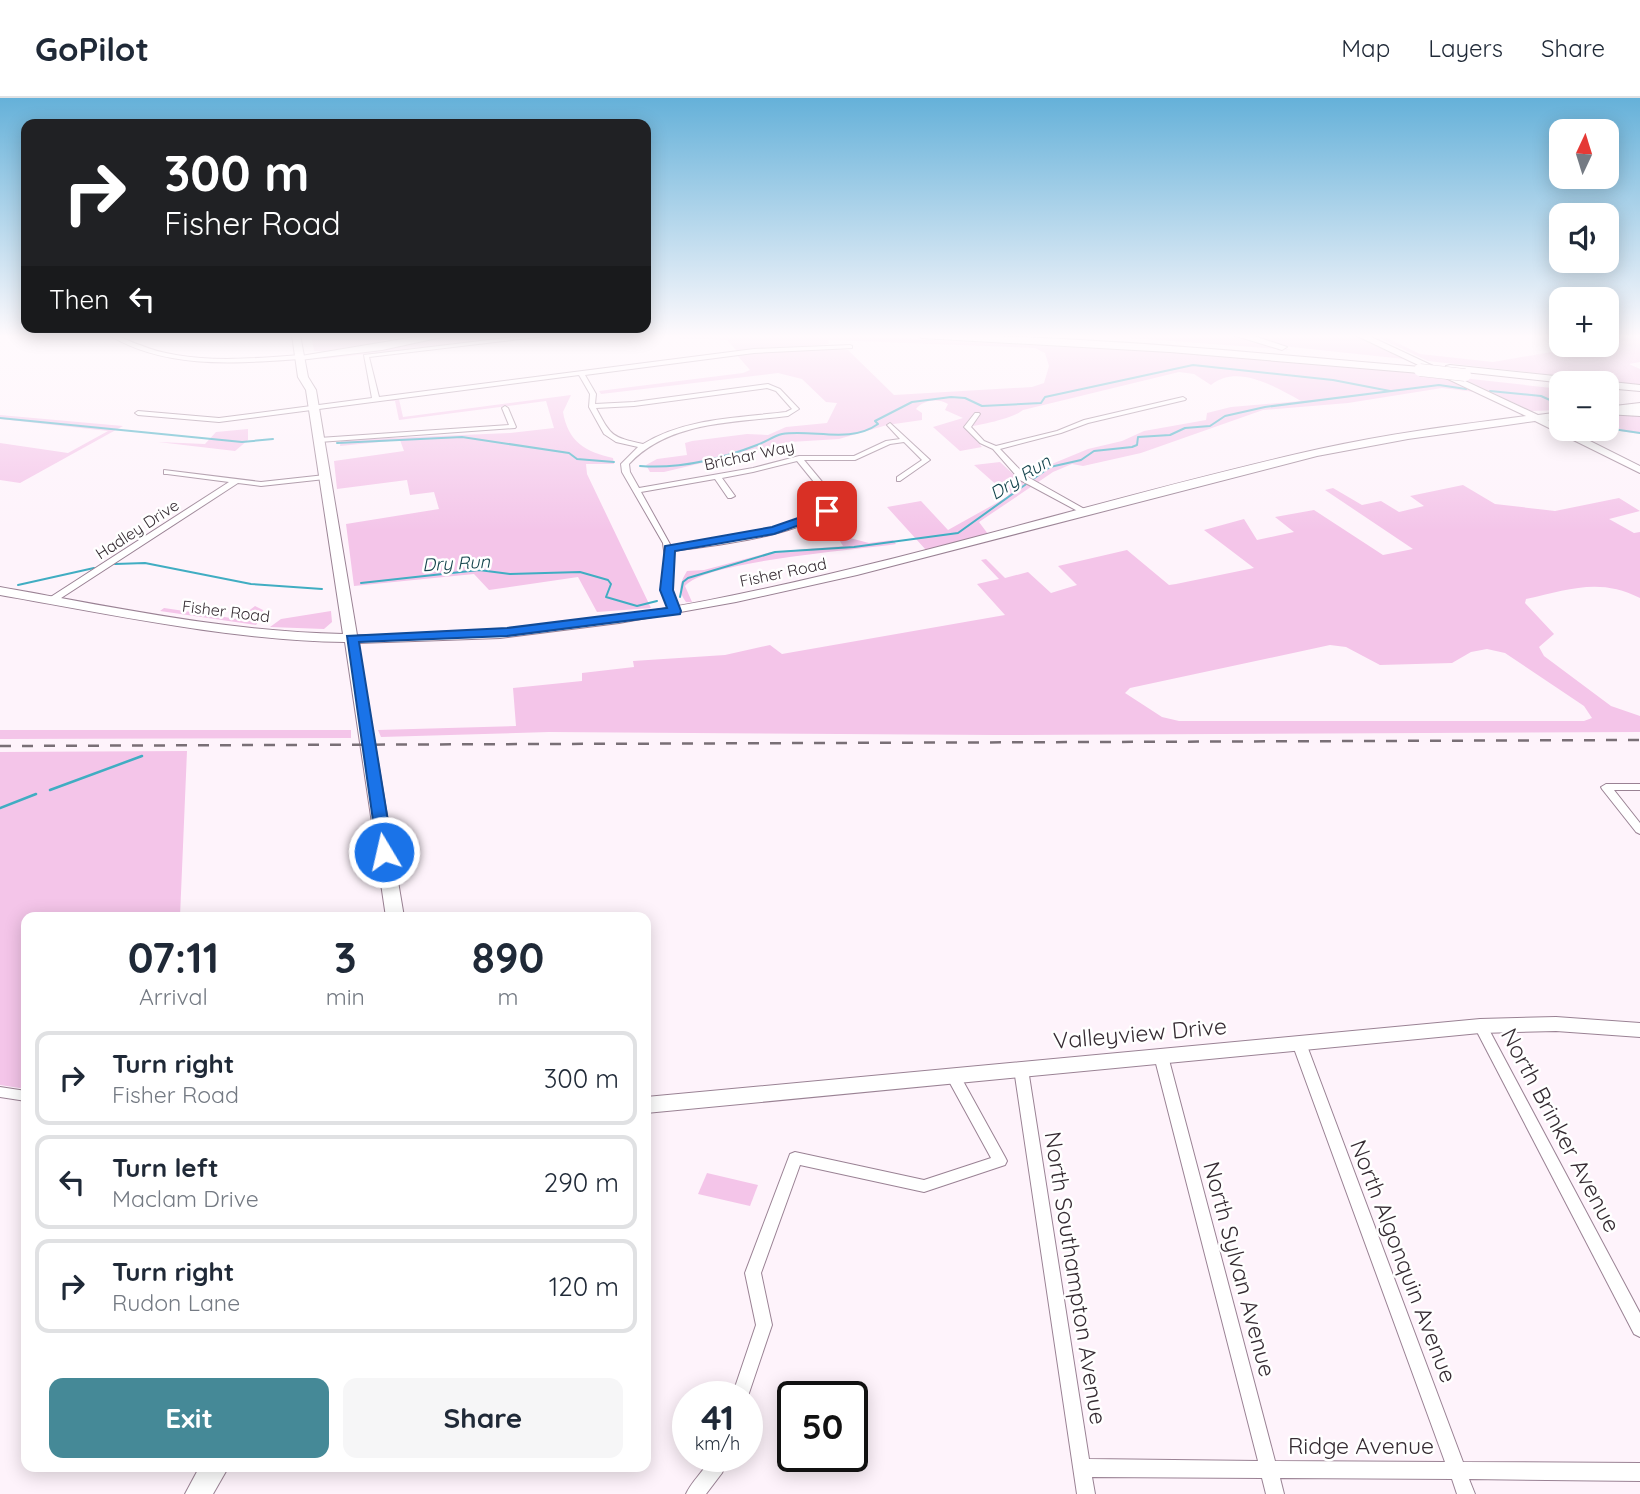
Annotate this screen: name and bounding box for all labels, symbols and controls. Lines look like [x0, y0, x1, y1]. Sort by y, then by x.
text: GoPilot [35, 28, 149, 69]
text: Map [1341, 33, 1390, 63]
text: Layers [1428, 33, 1503, 63]
text: Share [1541, 33, 1605, 63]
north arrow [1549, 119, 1619, 189]
map controls [1549, 119, 1619, 441]
text: 300 m [164, 142, 309, 203]
icon: right [49, 147, 140, 238]
text: Fisher Road [164, 203, 341, 243]
button: sound [1549, 203, 1619, 273]
icon: left [123, 280, 161, 318]
text: Then [49, 283, 109, 316]
button: + [1549, 287, 1619, 357]
button: − [1549, 371, 1619, 441]
street label: Brichar Way [702, 436, 796, 474]
water label: Dry Run [985, 449, 1055, 505]
pin [797, 481, 857, 541]
icon: arrive [808, 492, 846, 530]
street label: Hadley Drive [92, 495, 182, 563]
water label: Dry Run [422, 550, 491, 576]
street label: Fisher Road [738, 553, 828, 591]
street label: Fisher Road [181, 596, 271, 626]
position arrow [347, 815, 421, 889]
text: 07:11 [128, 931, 219, 984]
text: 3 [334, 931, 357, 984]
text: 890 [472, 931, 544, 984]
text: Arrival [139, 982, 208, 1011]
text: min [326, 982, 365, 1011]
text: m [497, 982, 518, 1011]
street label: Valleyview Drive [1052, 1011, 1228, 1055]
street label: North Brinker Avenue [1495, 1023, 1627, 1237]
text: Turn right [112, 1047, 234, 1080]
icon: right [53, 1059, 91, 1097]
text: 300 m [544, 1062, 619, 1095]
text: Fisher Road [112, 1080, 239, 1109]
street label: North Southampton Avenue [1039, 1130, 1113, 1426]
street label: North Algonquin Avenue [1344, 1135, 1464, 1387]
text: Turn left [112, 1151, 219, 1184]
street label: North Sylvan Avenue [1197, 1158, 1283, 1380]
icon: left [53, 1163, 91, 1201]
text: 290 m [544, 1166, 619, 1199]
text: Maclam Drive [112, 1184, 259, 1213]
text: Turn right [112, 1255, 234, 1288]
icon: right [53, 1267, 91, 1305]
text: 120 m [549, 1270, 619, 1303]
text: Rudon Lane [112, 1288, 240, 1317]
button: Exit [49, 1378, 329, 1458]
button: Share [343, 1378, 623, 1458]
speed limit sign: 50 [777, 1381, 868, 1472]
text: 41 [701, 1395, 734, 1439]
street label: Ridge Avenue [1288, 1431, 1434, 1460]
text: km/h [695, 1432, 740, 1455]

